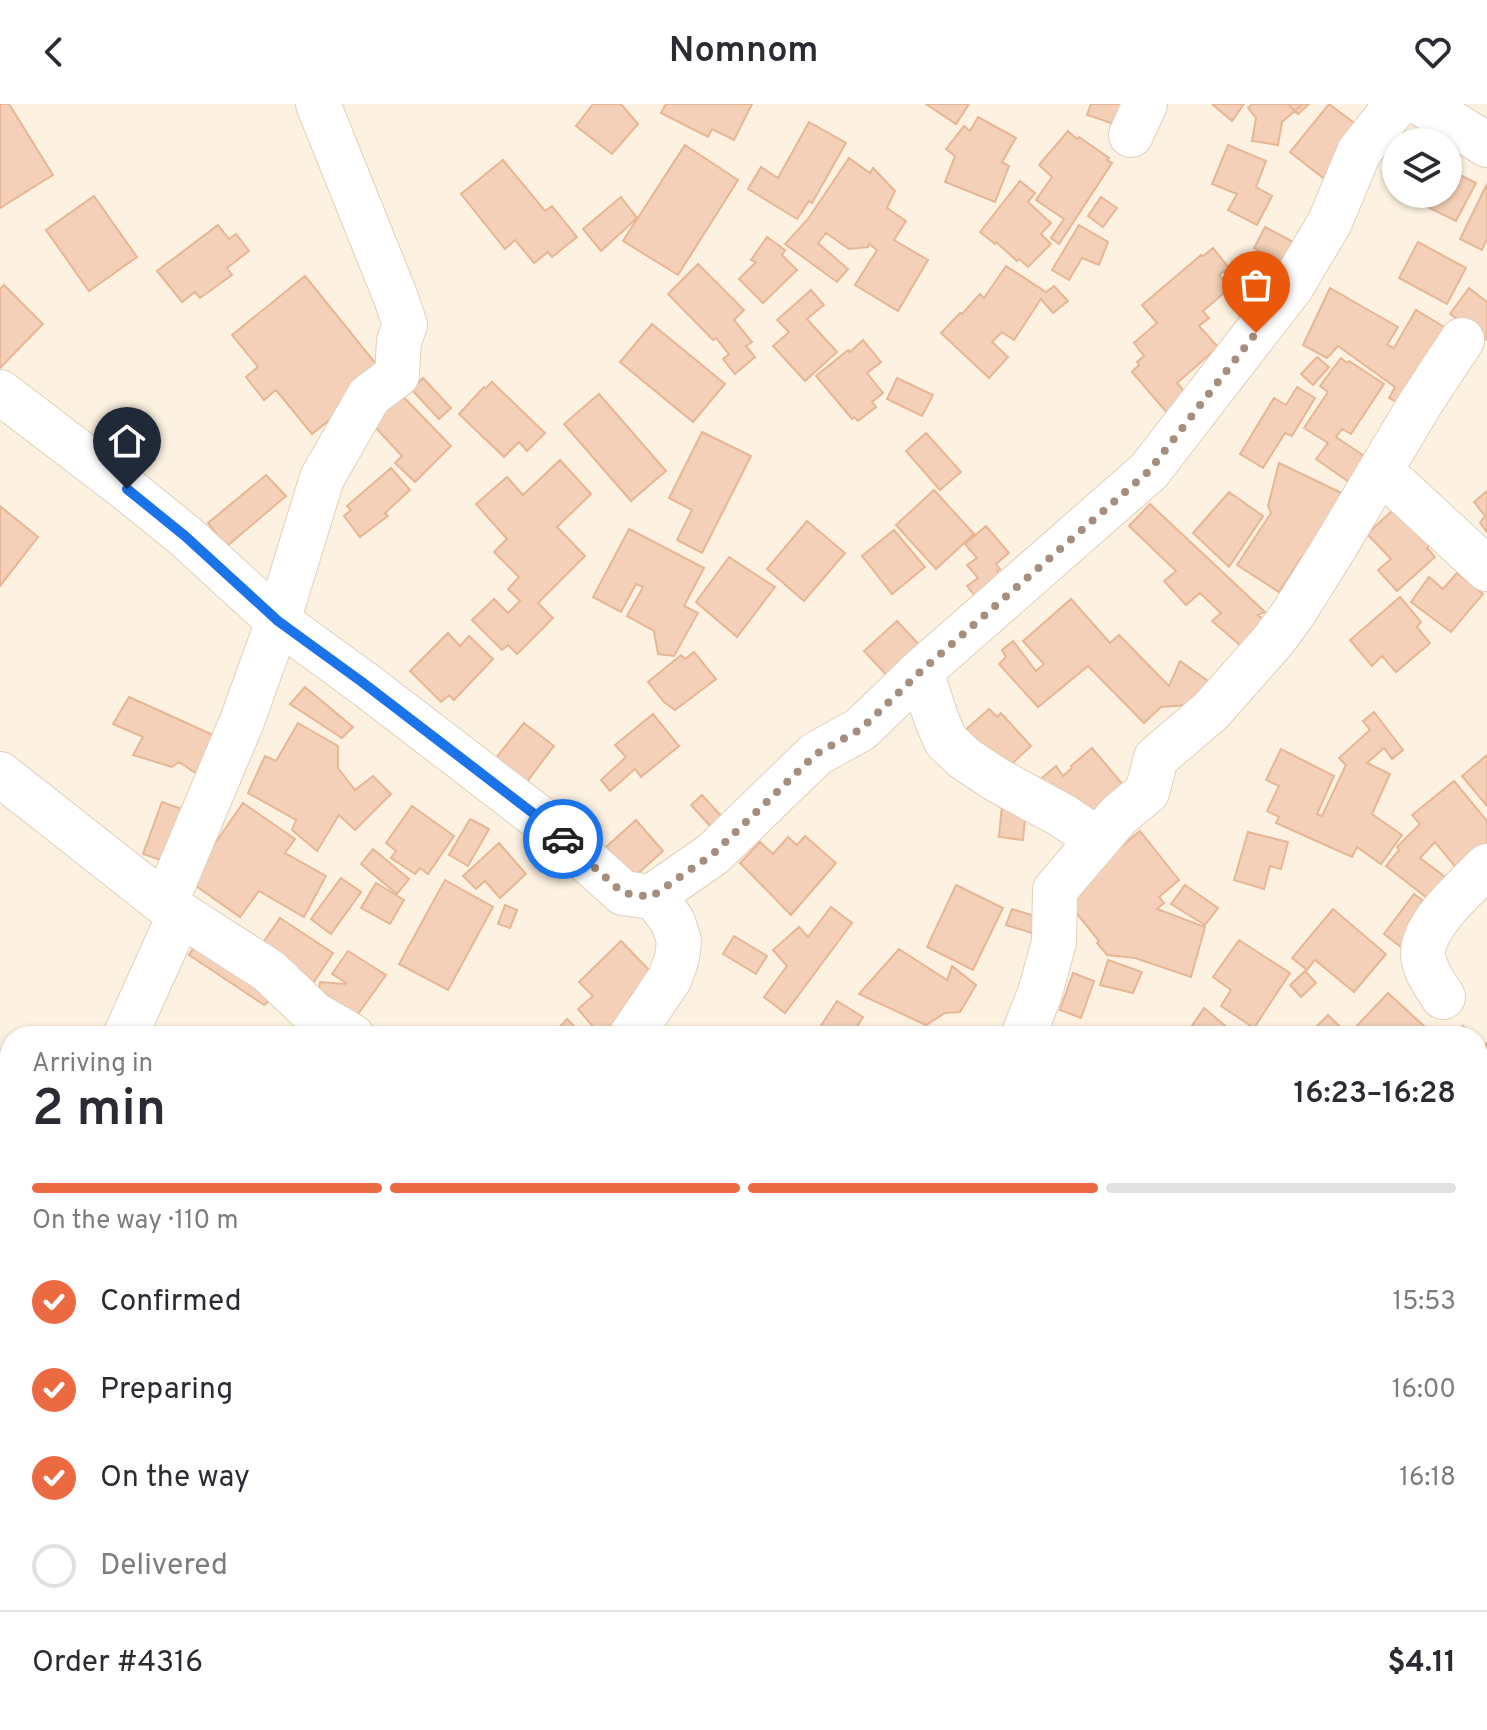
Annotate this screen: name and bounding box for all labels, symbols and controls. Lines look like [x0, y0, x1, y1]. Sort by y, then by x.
text: Nomnom [669, 29, 818, 75]
icon: back [32, 30, 76, 74]
icon: heart [1411, 30, 1455, 74]
map controls [1382, 128, 1462, 208]
button: layers [1382, 128, 1462, 208]
pin [1222, 251, 1290, 333]
icon: bag [1234, 263, 1278, 307]
pin [93, 407, 161, 489]
icon: home [105, 419, 149, 463]
courier [523, 799, 603, 879]
icon: car [541, 817, 585, 861]
text: Arriving in [32, 1048, 153, 1081]
text: 16:23–16:28 [1293, 1076, 1456, 1113]
text: 2 min [32, 1078, 166, 1144]
text: On the way · 110 m [32, 1205, 238, 1238]
icon: check [32, 1280, 76, 1324]
text: Confirmed [100, 1284, 242, 1321]
text: 15:53 [1393, 1286, 1456, 1319]
icon: check [32, 1368, 76, 1412]
text: Preparing [100, 1372, 233, 1409]
text: 16:00 [1392, 1374, 1456, 1407]
icon: check [32, 1456, 76, 1500]
text: On the way [100, 1460, 250, 1497]
text: 16:18 [1399, 1462, 1456, 1495]
text: Delivered [100, 1548, 228, 1585]
text: Order #4316 [32, 1645, 203, 1682]
text: $4.11 [1387, 1645, 1456, 1682]

